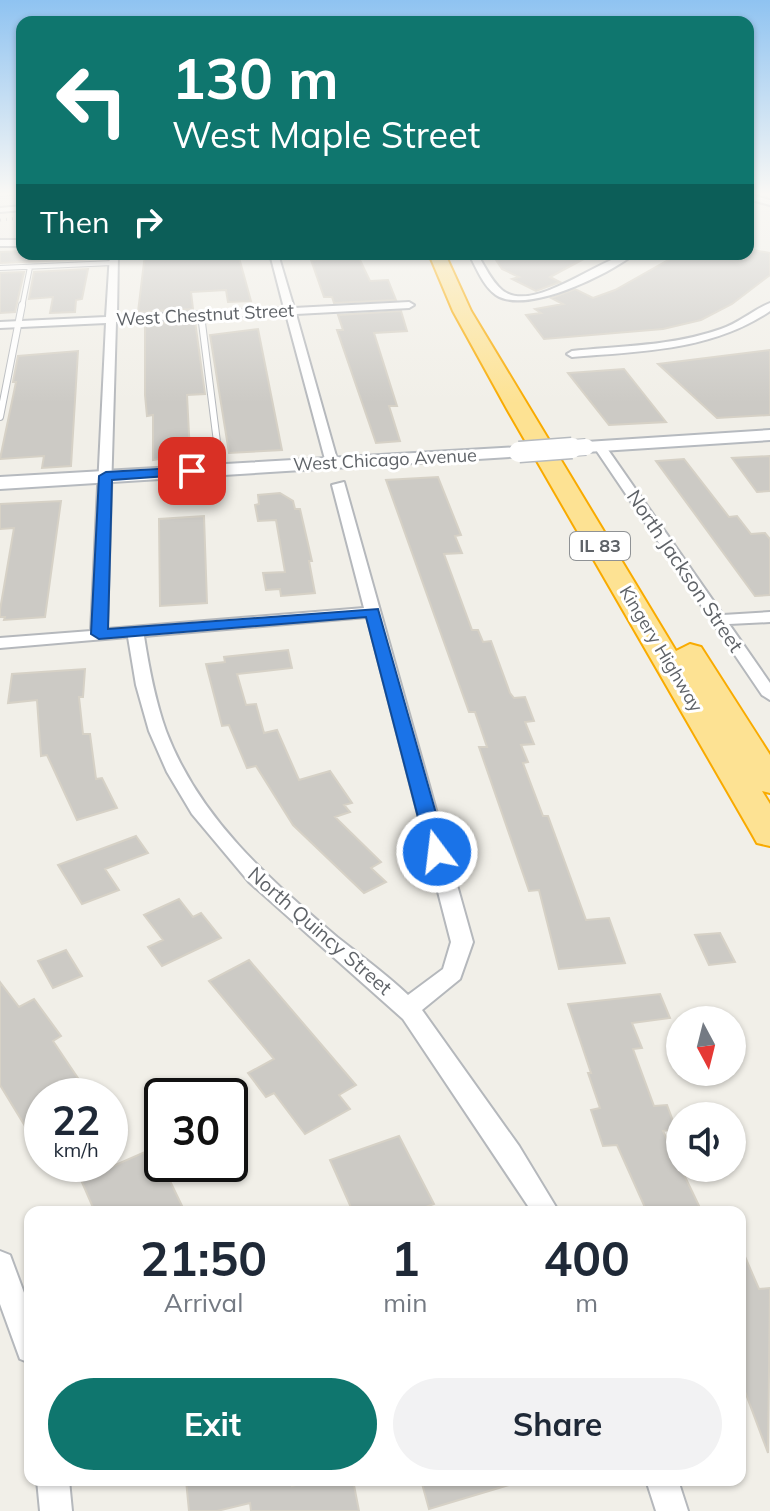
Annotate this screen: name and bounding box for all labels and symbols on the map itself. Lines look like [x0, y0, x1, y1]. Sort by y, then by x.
street label: West Chestnut Street [115, 298, 295, 331]
pin [158, 437, 226, 505]
street label: West Chicago Avenue [293, 443, 477, 476]
street label: North Jackson Street [622, 485, 749, 657]
road number: IL 83 [570, 532, 630, 560]
street label: Kingery Highway [615, 581, 708, 716]
position arrow [395, 810, 479, 894]
street label: North Quincy Street [243, 861, 397, 1000]
north arrow [666, 1006, 746, 1086]
speed limit sign: 30 [144, 1078, 248, 1182]

